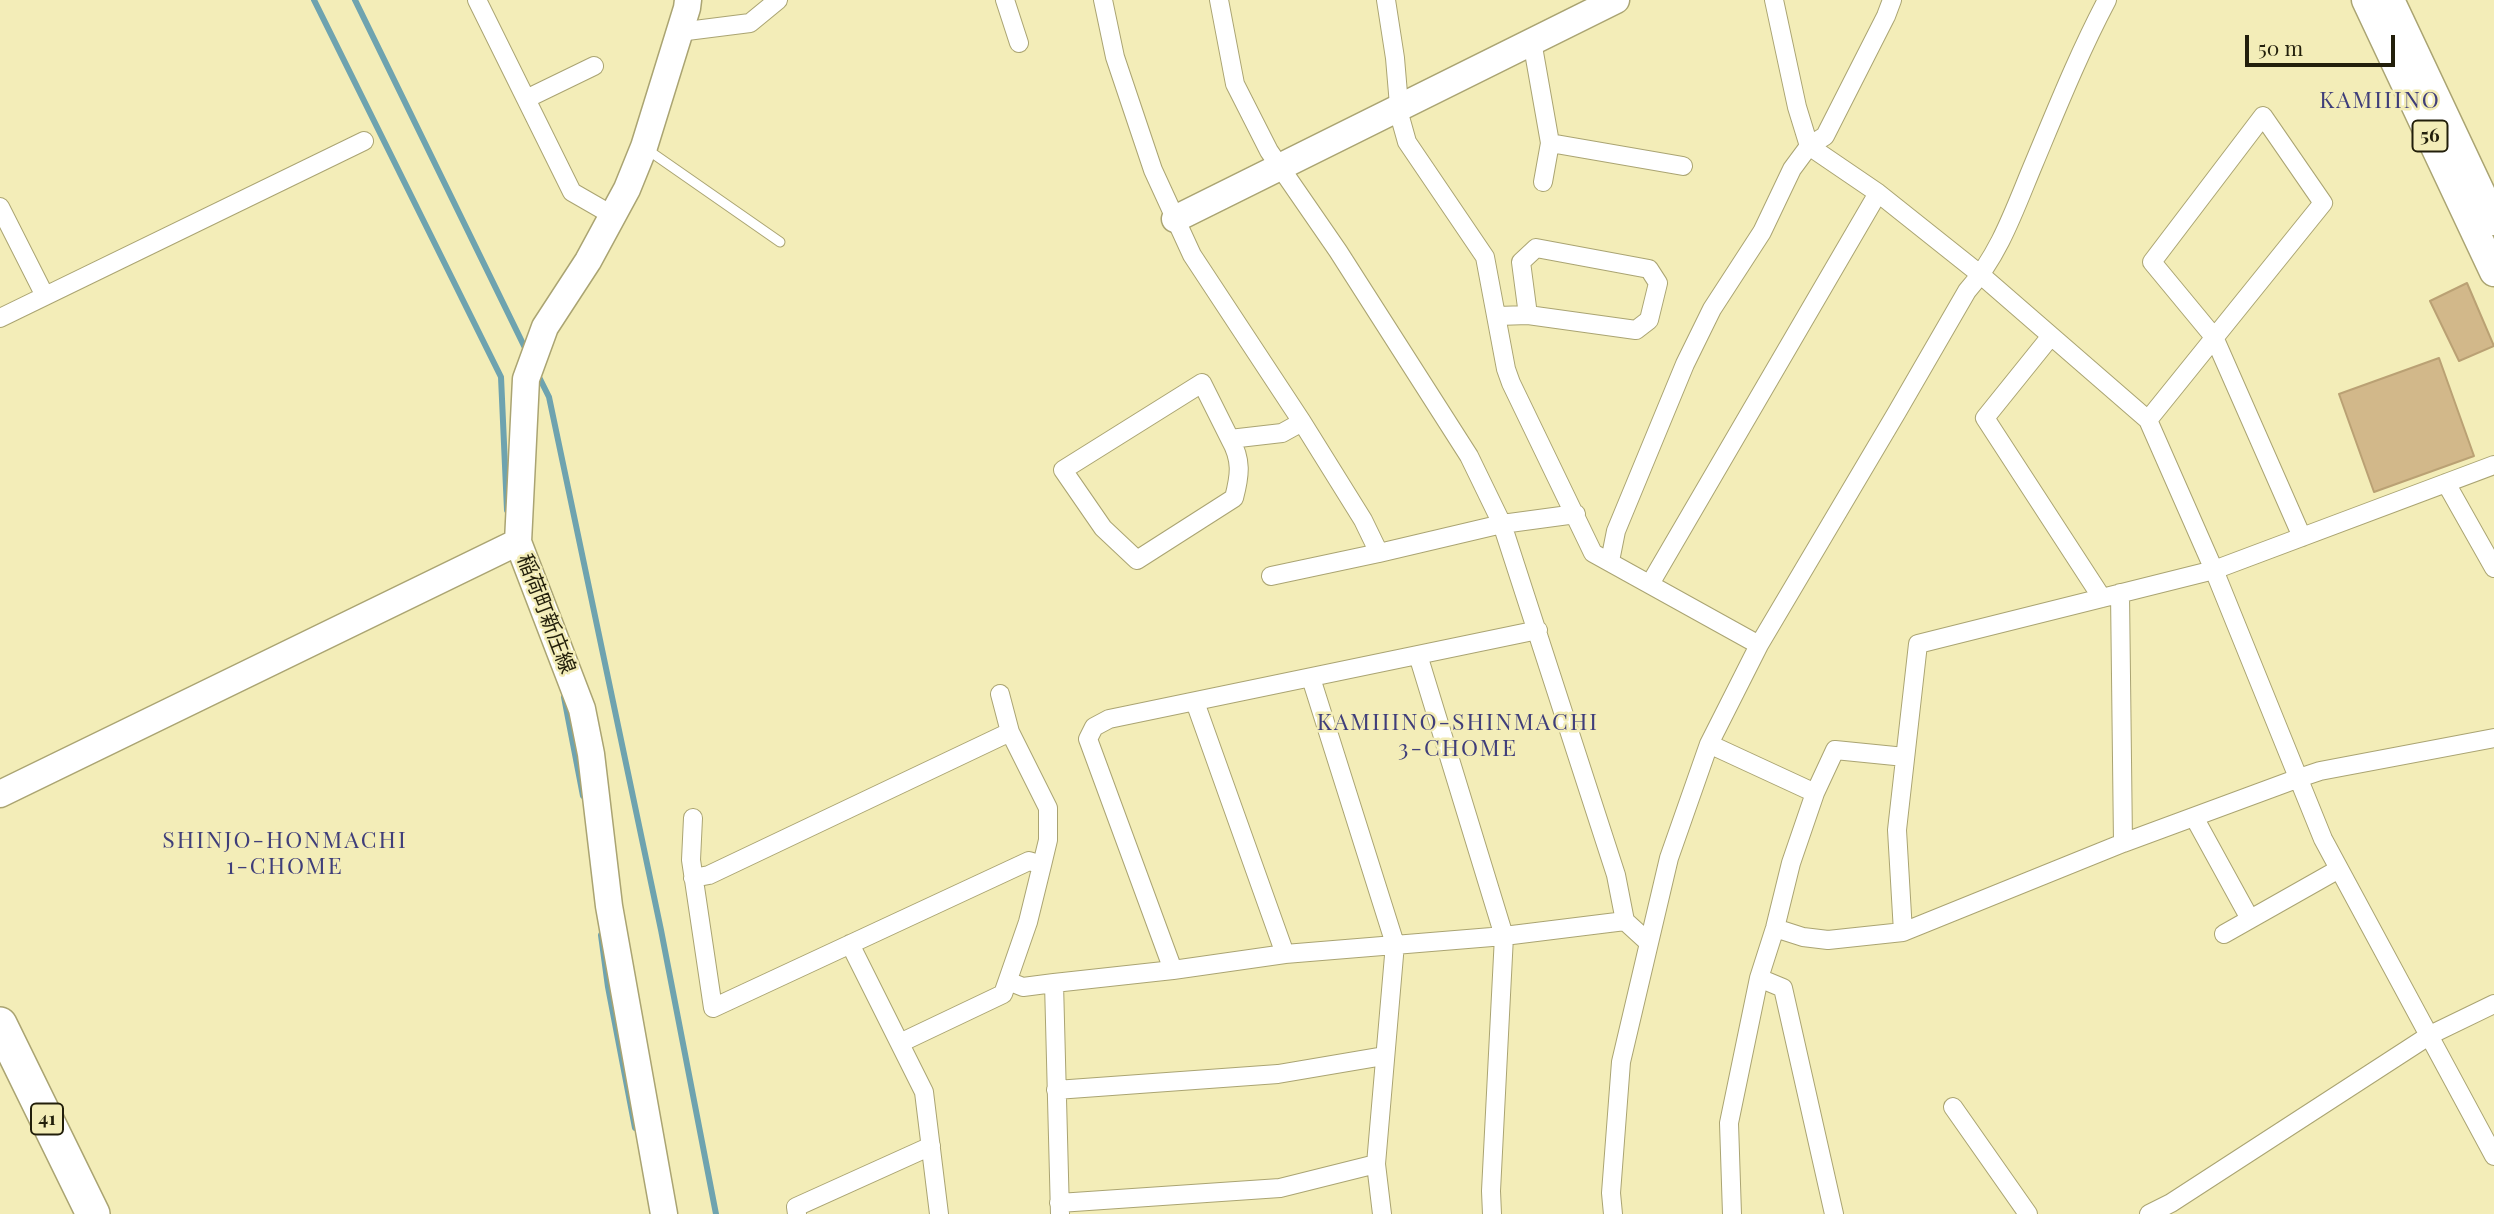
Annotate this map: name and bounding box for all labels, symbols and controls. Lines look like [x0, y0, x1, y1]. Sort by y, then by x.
scale bar [2249, 21, 2400, 65]
text: 50 m [2258, 33, 2303, 61]
district label: KAMIIINO [2320, 87, 2440, 115]
road number: 56 [2412, 120, 2448, 152]
street label: 稲荷町新庄線 [512, 551, 580, 677]
district label: KAMIIINO-SHINMACHI 3-CHOME [1319, 709, 1597, 763]
district label: SHINJO-HONMACHI 1-CHOME [164, 827, 406, 881]
road number: 41 [31, 1104, 63, 1134]

